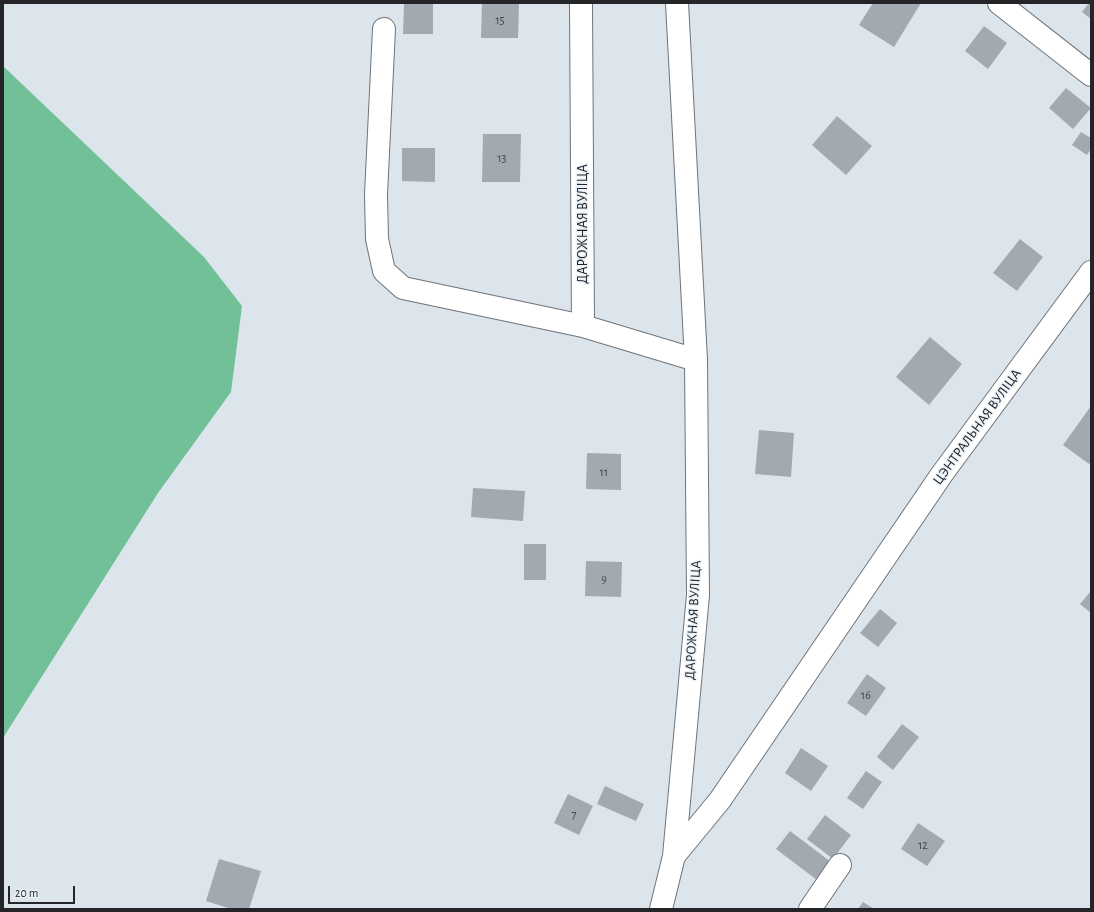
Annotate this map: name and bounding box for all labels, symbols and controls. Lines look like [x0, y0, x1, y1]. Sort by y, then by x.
house number: 15 [495, 13, 505, 27]
house number: 13 [497, 151, 507, 165]
street label: ДАРОЖНАЯ ВУЛІЦА [575, 164, 591, 284]
street label: ЦЭНТРАЛЬНАЯ ВУЛІЦА [929, 366, 1025, 488]
house number: 11 [600, 465, 608, 479]
street label: ДАРОЖНАЯ ВУЛІЦА [681, 560, 705, 680]
house number: 9 [601, 572, 607, 586]
house number: 16 [861, 688, 871, 702]
house number: 7 [571, 807, 577, 821]
house number: 12 [918, 838, 928, 852]
scale bar [10, 878, 77, 904]
text: 20 m [15, 887, 38, 899]

